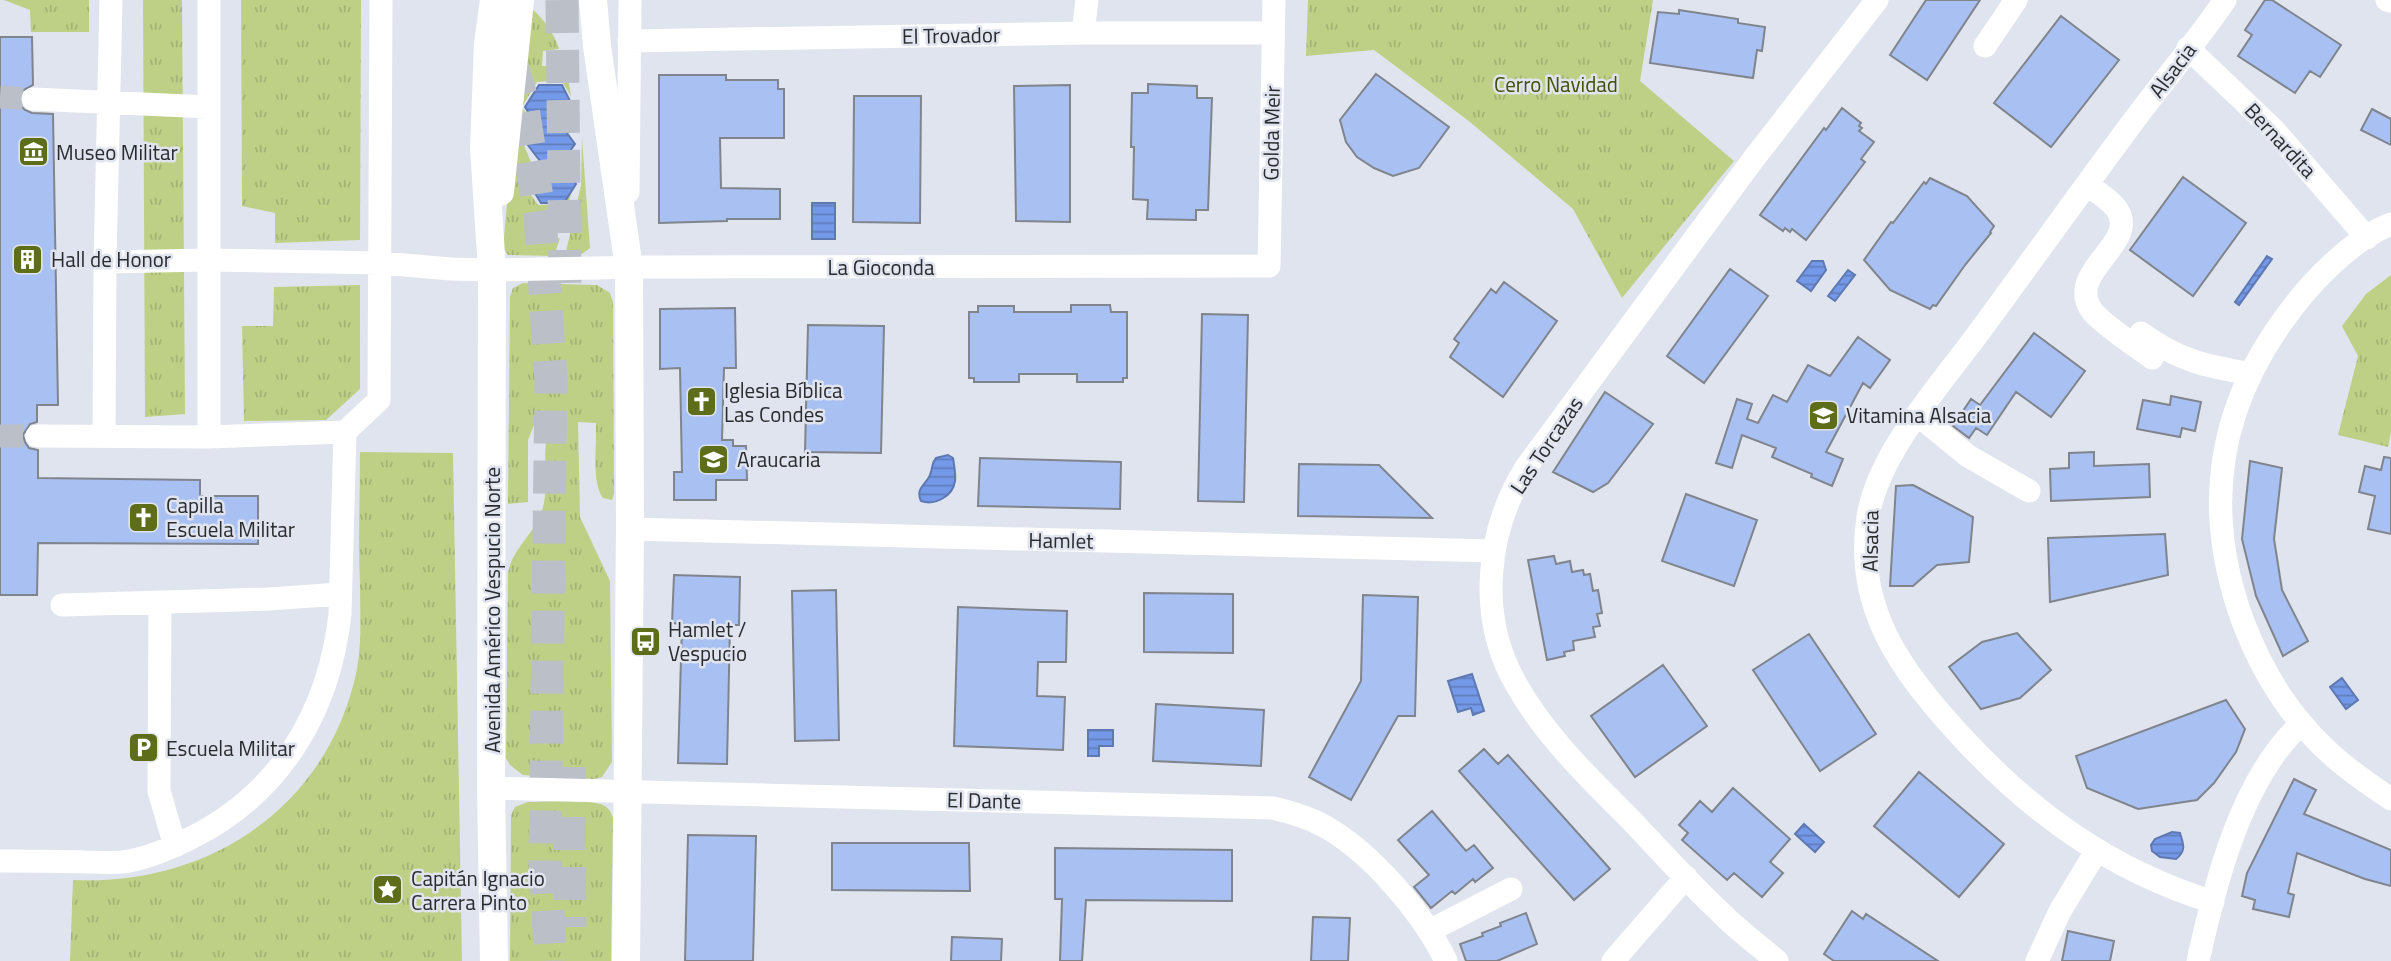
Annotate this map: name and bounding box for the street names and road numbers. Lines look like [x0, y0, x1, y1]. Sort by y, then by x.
street label: El Trovador [902, 18, 1000, 52]
street label: Alsacia [2141, 35, 2204, 104]
street label: Golda Meir [1254, 85, 1288, 181]
street label: Bernardita [2238, 95, 2325, 185]
street label: La Gioconda [828, 251, 935, 283]
street label: Las Torcazas [1501, 390, 1591, 500]
street label: Avenida Américo Vespucio Norte [476, 467, 508, 753]
street label: Alsacia [1853, 509, 1887, 572]
street label: Hamlet [1028, 523, 1094, 557]
street label: El Dante [947, 783, 1021, 817]

